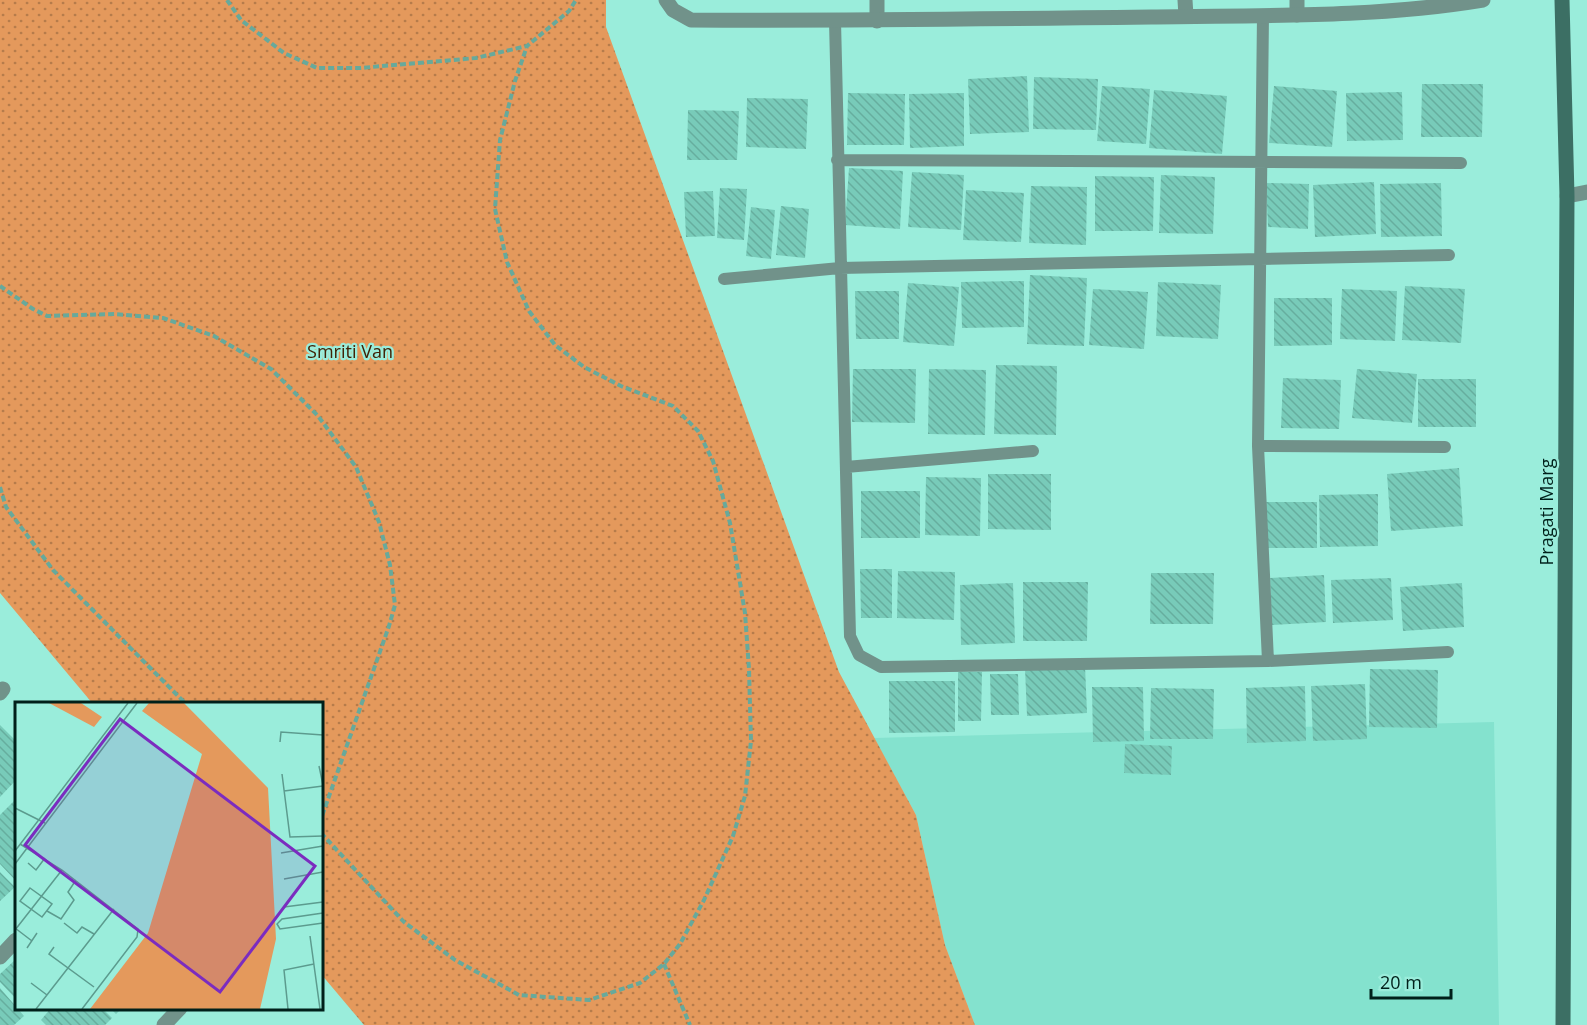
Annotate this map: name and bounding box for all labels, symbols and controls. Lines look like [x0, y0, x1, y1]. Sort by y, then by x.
park label: Smriti Van [307, 339, 393, 363]
street label: Pragati Marg [1534, 458, 1558, 565]
inset map [15, 702, 322, 1010]
scale bar [1371, 962, 1450, 1000]
text: 20 m [1380, 970, 1422, 994]

